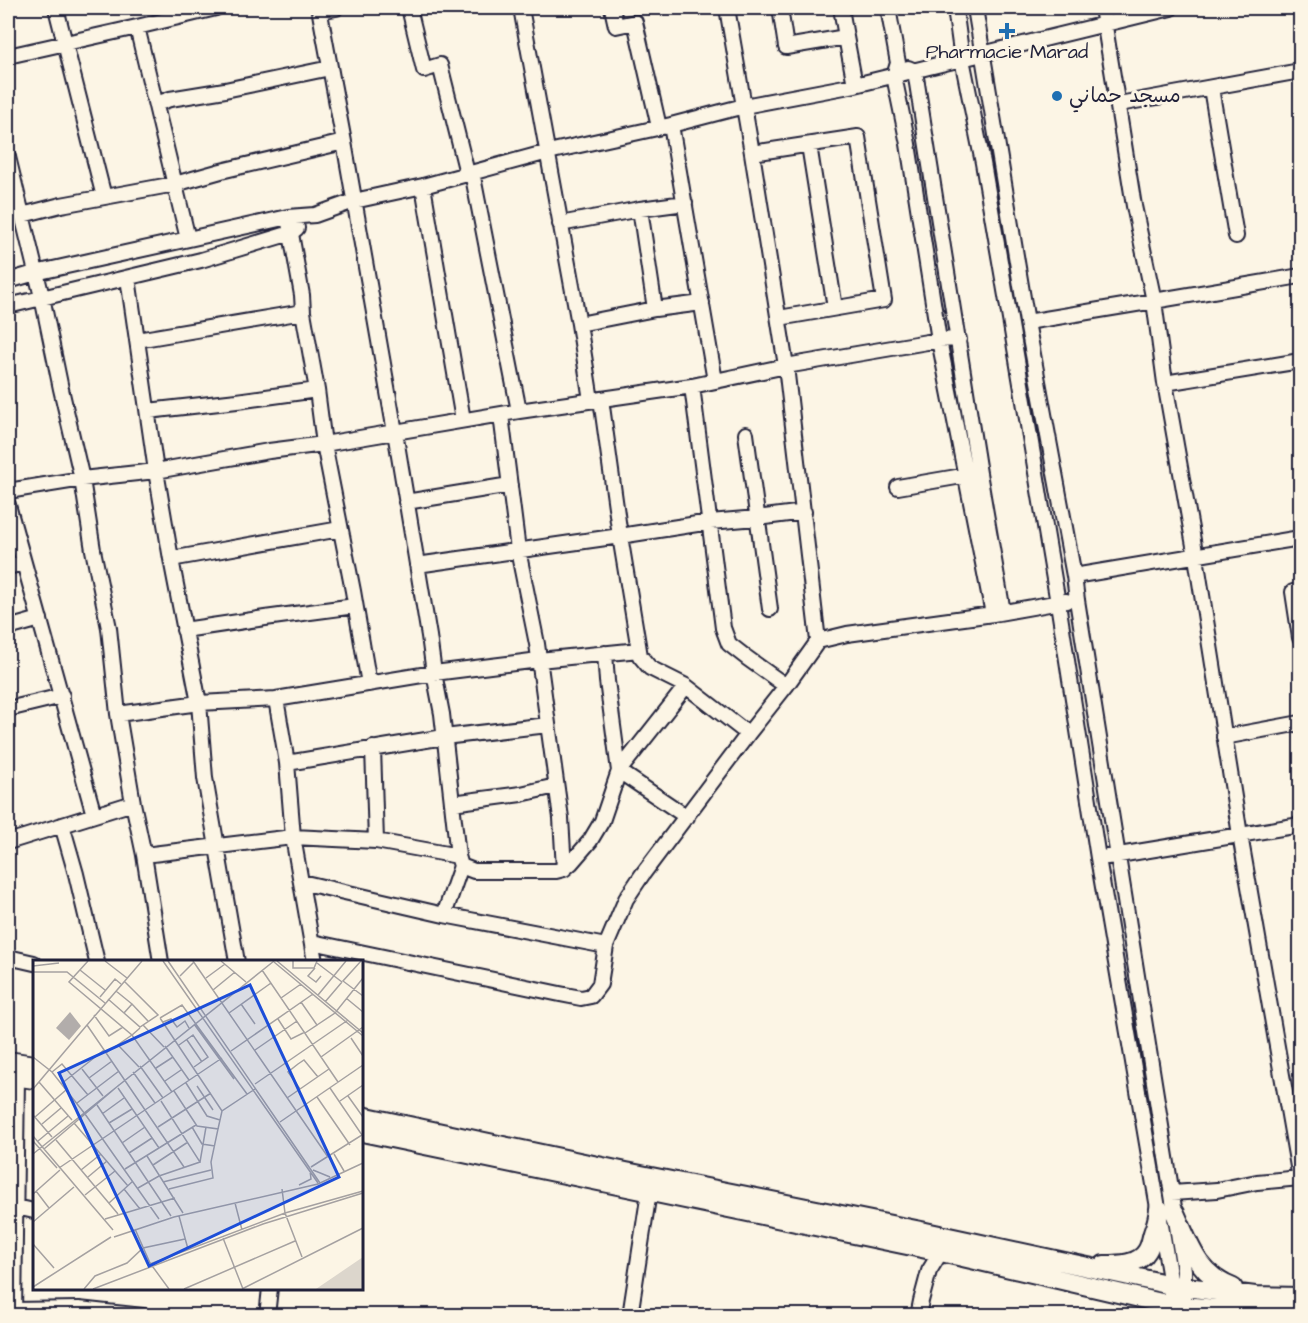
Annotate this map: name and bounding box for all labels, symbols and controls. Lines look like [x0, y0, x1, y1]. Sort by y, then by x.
marker: Pharmacie Marad [1000, 24, 1014, 38]
place label: Pharmacie Marad [926, 38, 1088, 66]
place label: مسجد حماني [1069, 82, 1181, 113]
marker: مسجد حماني [1050, 89, 1064, 103]
inset map [33, 960, 363, 1290]

